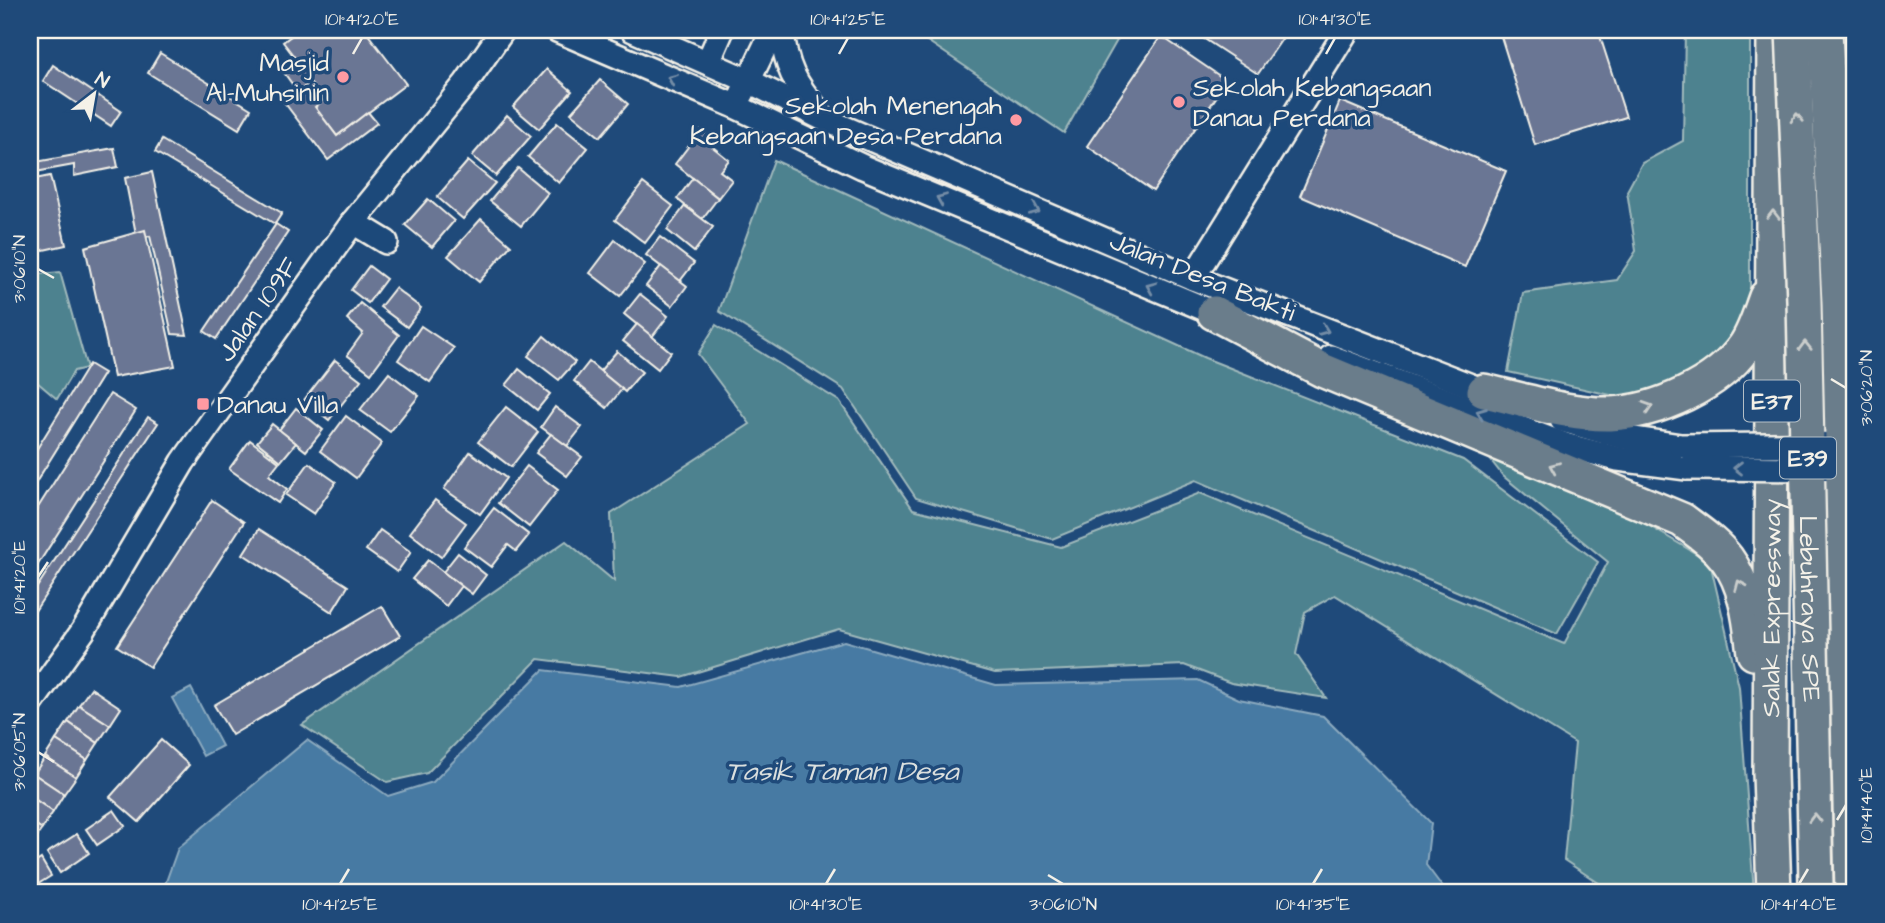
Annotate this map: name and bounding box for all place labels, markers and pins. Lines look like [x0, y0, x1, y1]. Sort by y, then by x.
place label: Masjid Al-Muhsinin [206, 45, 329, 111]
marker: Masjid Al-Muhsinin [335, 69, 351, 85]
place label: Sekolah Kebangsaan Danau Perdana [1193, 70, 1432, 136]
place label: Sekolah Menengah Kebangsaan Desa Perdana [690, 88, 1002, 156]
marker: Sekolah Kebangsaan Danau Perdana [1171, 94, 1187, 110]
marker: Sekolah Menengah Kebangsaan Desa Perdana [1008, 112, 1024, 128]
place label: Danau Villa [217, 387, 339, 423]
marker: Danau Villa [195, 396, 211, 412]

